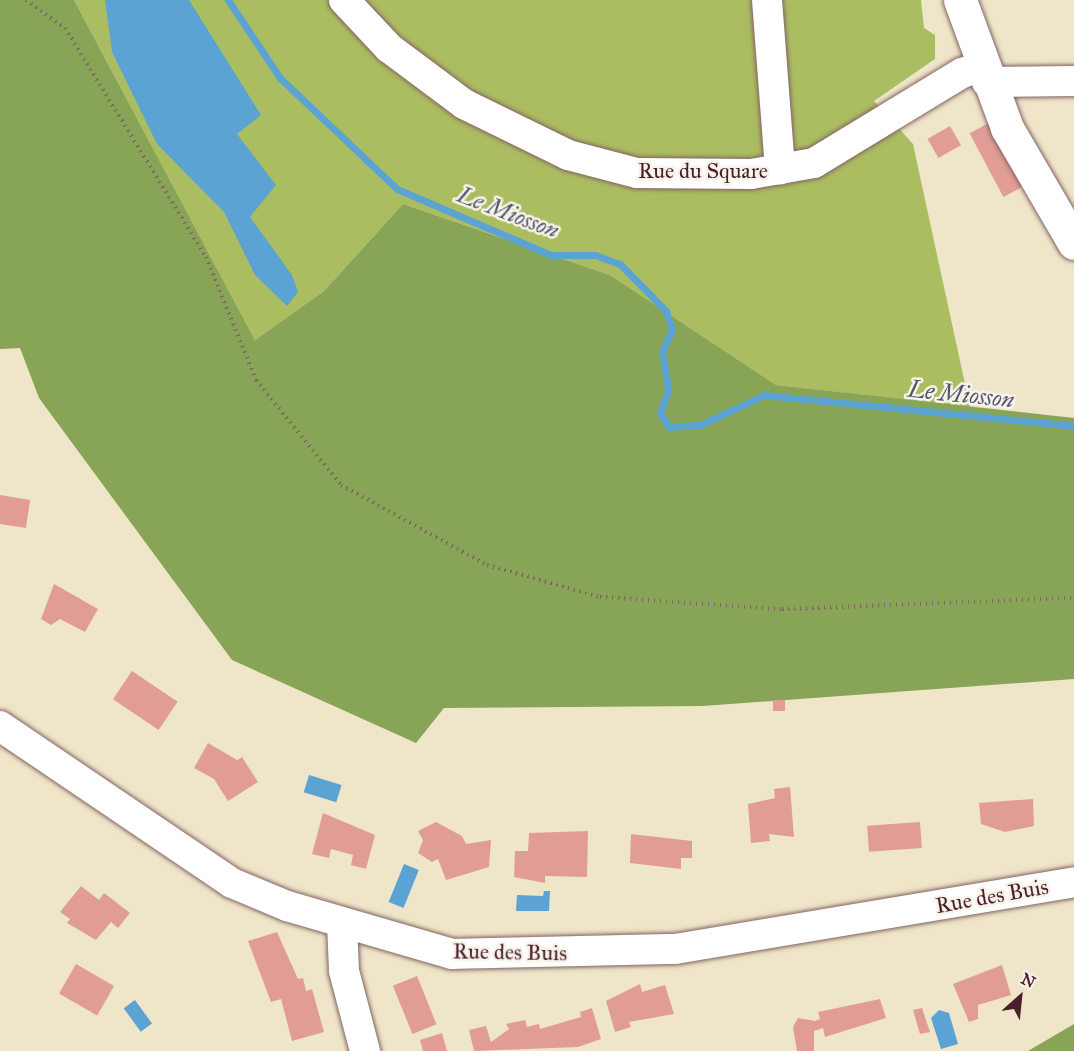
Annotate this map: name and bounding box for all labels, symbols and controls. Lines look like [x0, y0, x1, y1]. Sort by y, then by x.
street label: Rue du Square [638, 158, 768, 184]
water label: Le Miosson [453, 180, 563, 246]
water label: Le Miosson [906, 375, 1016, 415]
street label: Rue des Buis [933, 873, 1051, 919]
street label: Rue des Buis [453, 938, 567, 966]
north arrow [990, 967, 1050, 1027]
text: N [1018, 969, 1039, 992]

